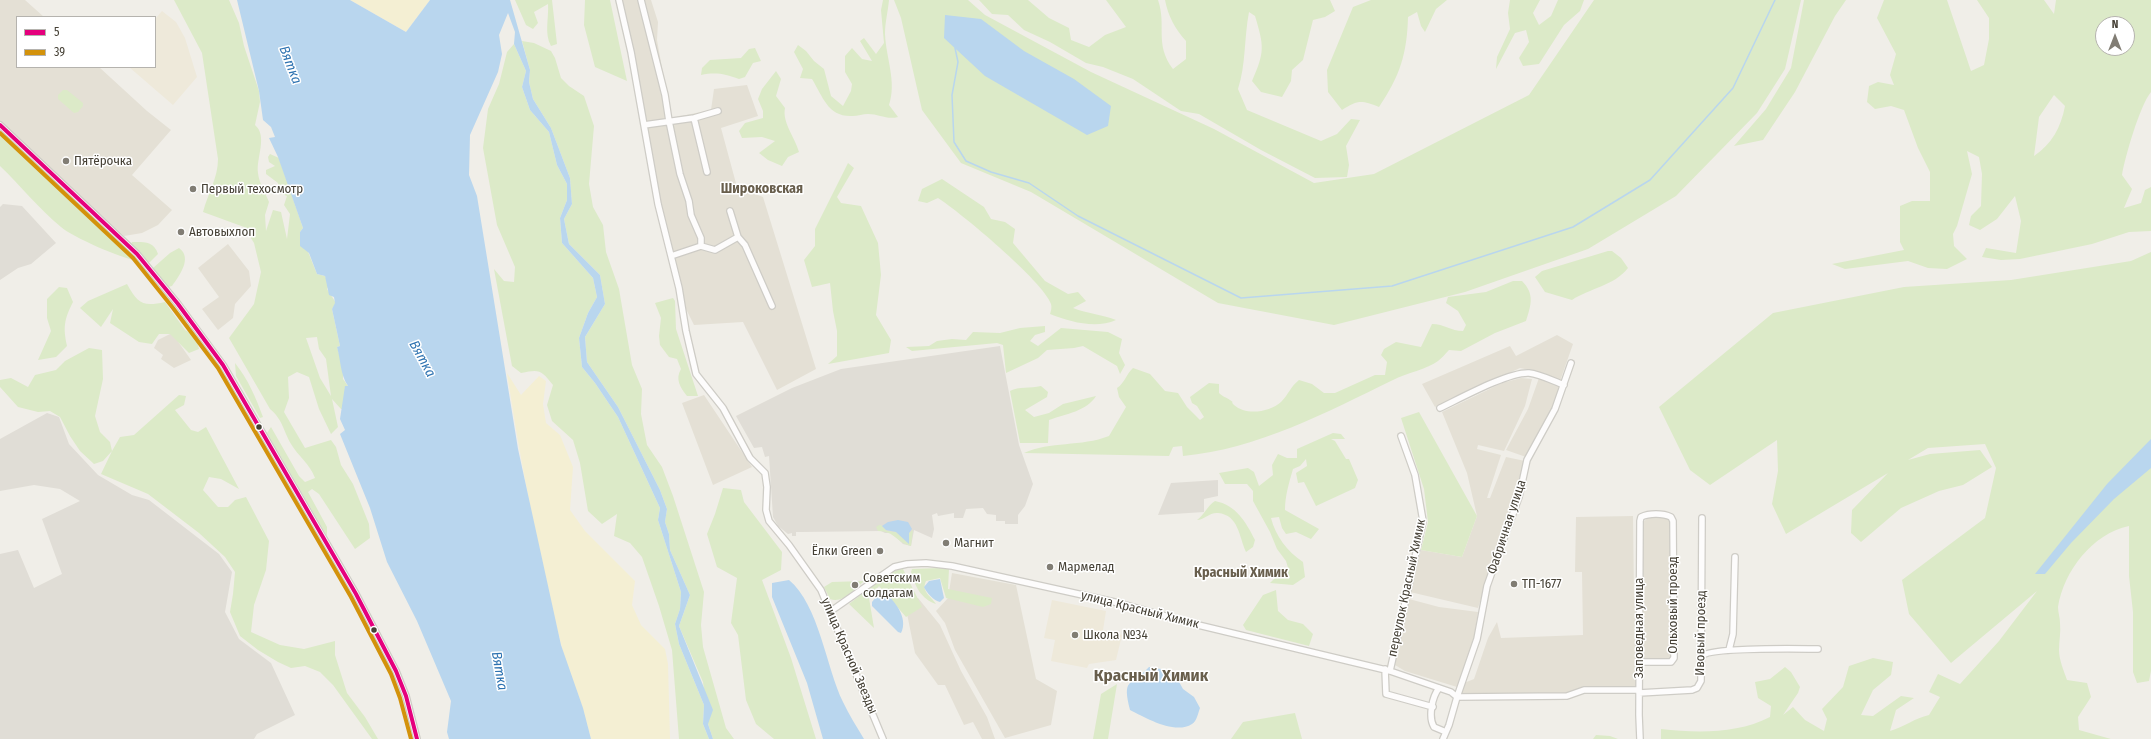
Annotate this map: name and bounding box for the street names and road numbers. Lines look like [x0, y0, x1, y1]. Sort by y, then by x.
street label: Фабричная улица [1484, 478, 1530, 576]
street label: переулок Красный Химик [1385, 518, 1429, 658]
street label: Ольховый проезд [1665, 556, 1681, 654]
street label: Заповедная улица [1631, 578, 1647, 678]
street label: улица Красный Химик [1079, 588, 1201, 632]
street label: Ивовый проезд [1692, 590, 1710, 676]
street label: улица Красной Звезды [817, 596, 881, 716]

